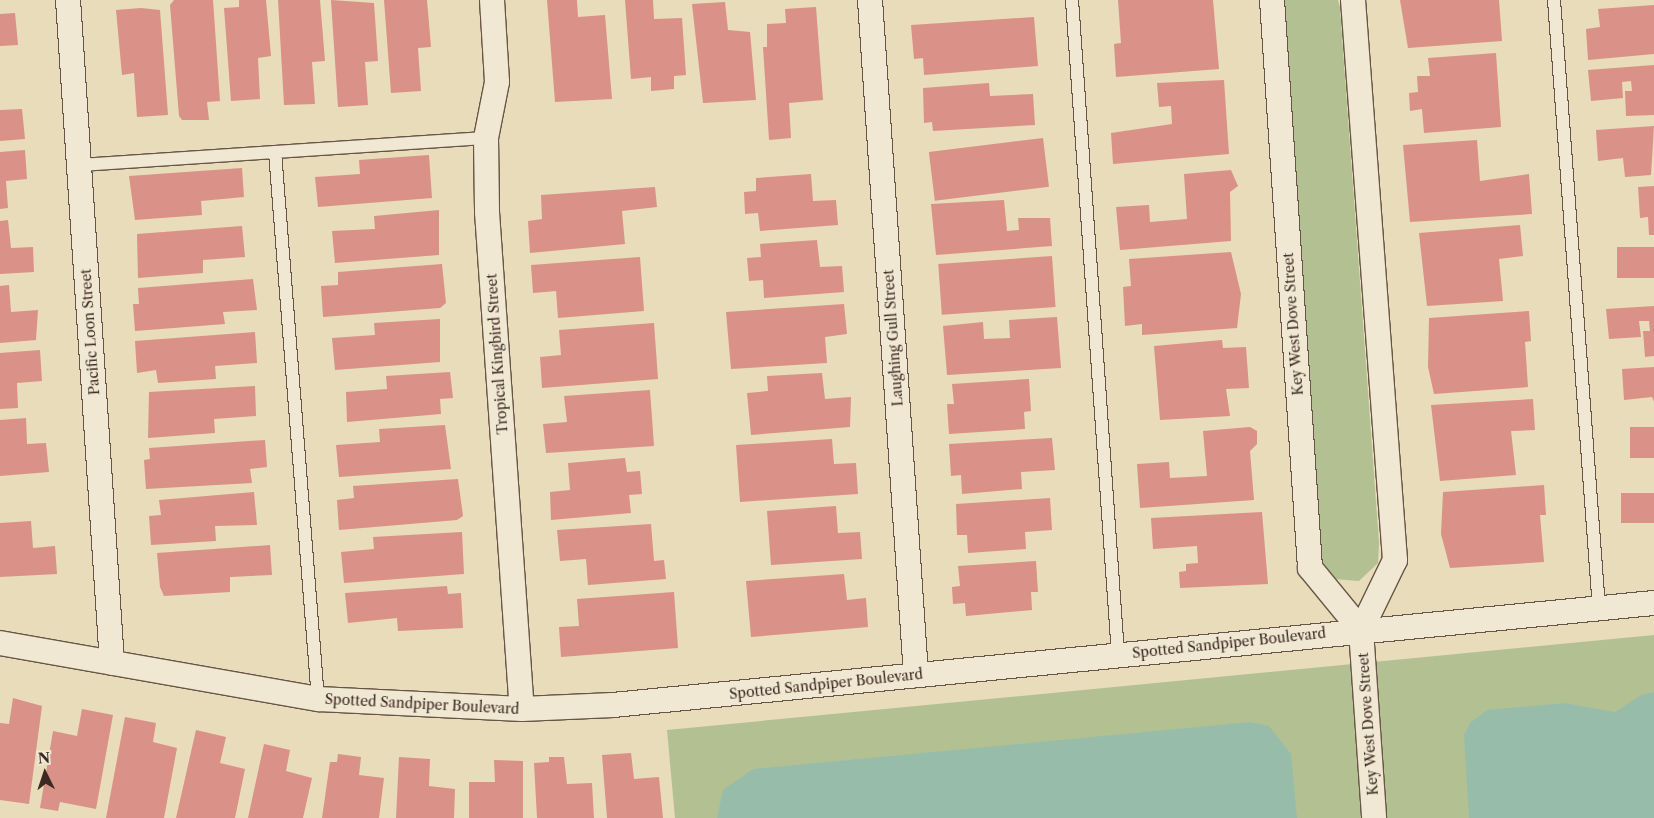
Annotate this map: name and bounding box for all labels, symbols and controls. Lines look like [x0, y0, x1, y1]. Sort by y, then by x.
street label: Key West Dove Street [1280, 251, 1306, 397]
street label: Pacific Loon Street [77, 268, 103, 396]
street label: Laughing Gull Street [880, 269, 906, 407]
street label: Tropical Kingbird Street [483, 273, 511, 435]
street label: Spotted Sandpiper Boulevard [1131, 624, 1327, 662]
street label: Key West Dove Street [1355, 651, 1381, 797]
street label: Spotted Sandpiper Boulevard [728, 665, 924, 703]
street label: Spotted Sandpiper Boulevard [324, 691, 520, 717]
north arrow [20, 748, 70, 798]
text: N [37, 749, 51, 767]

